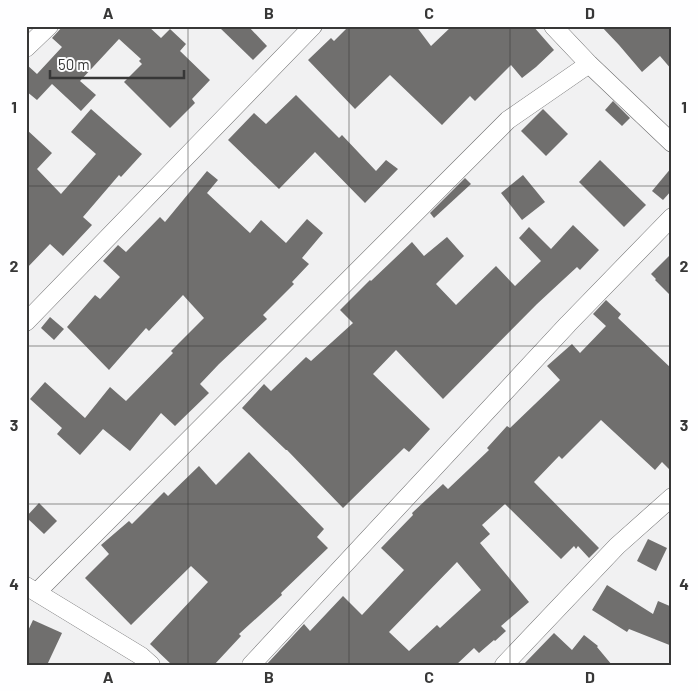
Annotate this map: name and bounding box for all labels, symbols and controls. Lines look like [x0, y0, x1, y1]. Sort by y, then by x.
text: A [103, 3, 114, 22]
text: B [264, 3, 274, 22]
text: C [424, 3, 434, 22]
text: D [585, 3, 595, 22]
scale bar [50, 48, 184, 80]
text: 50 m [58, 55, 90, 73]
text: 1 [11, 97, 17, 116]
text: 1 [681, 97, 687, 116]
text: 2 [10, 256, 19, 275]
text: 2 [680, 256, 689, 275]
text: 3 [10, 415, 18, 434]
text: 3 [680, 415, 688, 434]
text: 4 [9, 574, 19, 593]
text: 4 [679, 574, 689, 593]
text: A [103, 667, 114, 686]
text: B [264, 667, 274, 686]
text: C [424, 667, 434, 686]
text: D [585, 667, 595, 686]

